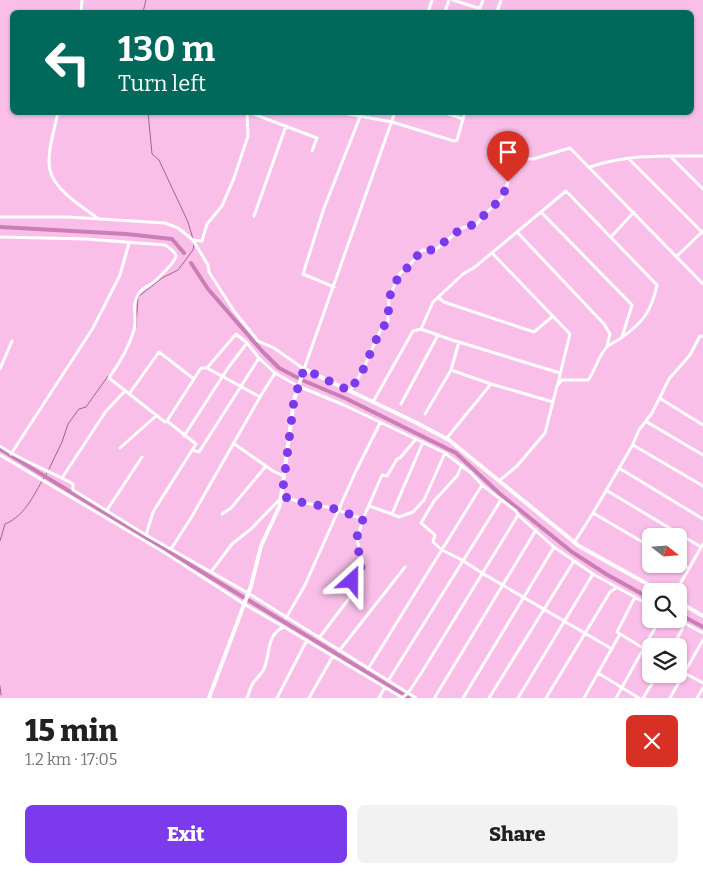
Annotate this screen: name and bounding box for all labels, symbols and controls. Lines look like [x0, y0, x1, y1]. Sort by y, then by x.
text: 130 m [118, 28, 215, 70]
icon: left [35, 30, 100, 95]
text: Turn left [118, 70, 206, 97]
pin [487, 131, 529, 182]
icon: arrive [494, 138, 522, 166]
north arrow [642, 528, 688, 572]
map controls [642, 528, 687, 683]
position arrow [325, 554, 377, 606]
button: search [642, 583, 687, 628]
button: layers [642, 638, 687, 683]
text: 15 min [25, 713, 118, 749]
button: close [626, 715, 678, 767]
text: 1.2 km · 17:05 [25, 750, 117, 769]
button: Exit [25, 805, 347, 863]
button: Share [357, 805, 678, 863]

